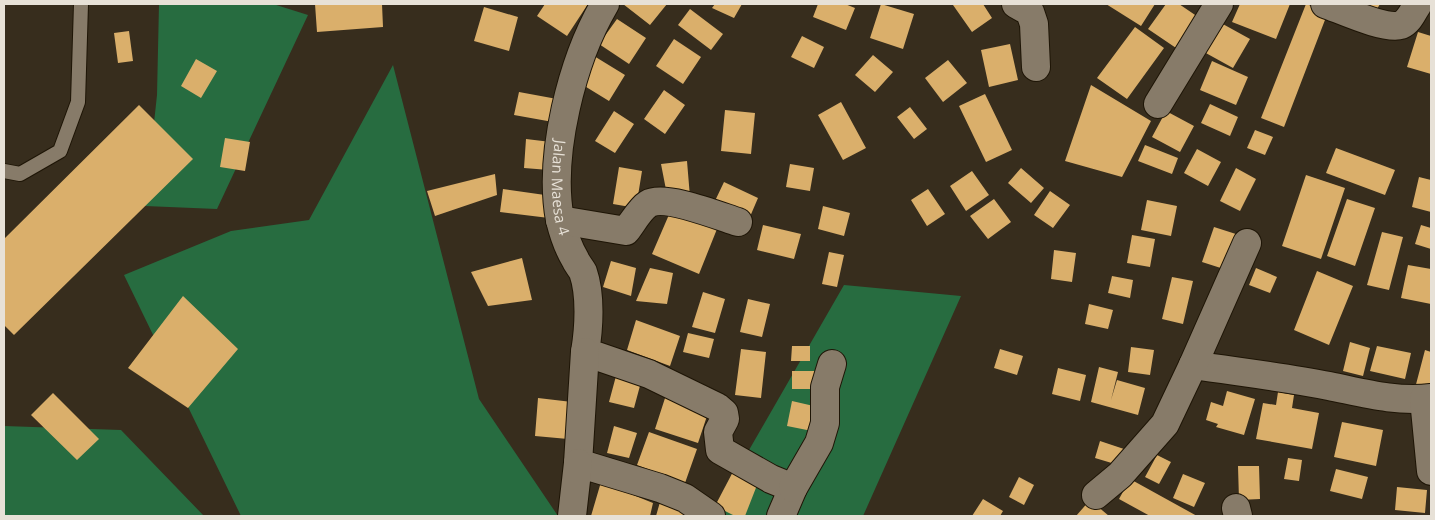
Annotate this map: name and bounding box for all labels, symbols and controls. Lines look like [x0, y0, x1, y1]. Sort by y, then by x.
street label: Jalan Maesa 4 [548, 137, 575, 238]

